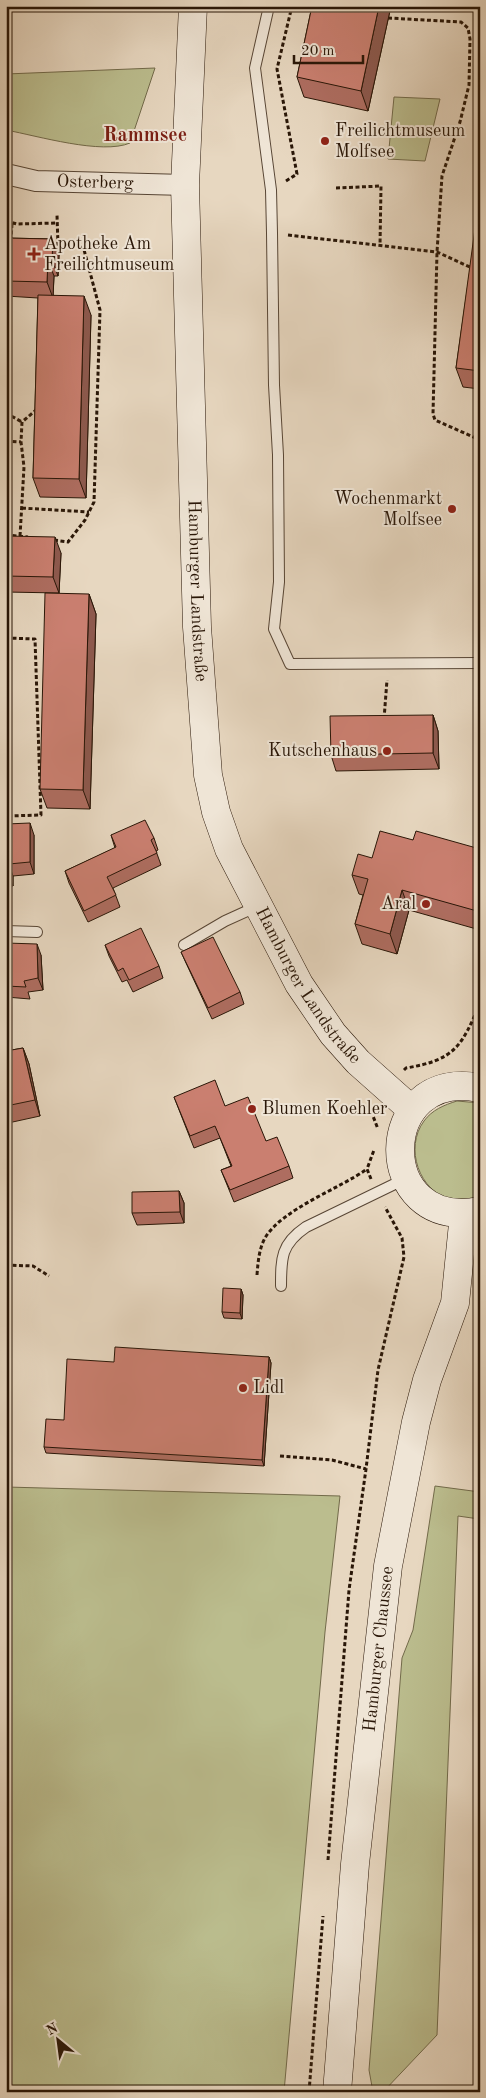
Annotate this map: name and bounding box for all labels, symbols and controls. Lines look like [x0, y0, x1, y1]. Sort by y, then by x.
scale bar [294, 32, 362, 64]
text: 20 m [301, 44, 335, 59]
place label: Freilichtmuseum Molfsee [335, 122, 465, 161]
district label: Rammsee [103, 126, 187, 146]
marker: Freilichtmuseum Molfsee [319, 135, 331, 147]
street label: Osterberg [56, 173, 134, 193]
place label: Apotheke Am Freilichtmuseum [44, 235, 174, 274]
marker: Apotheke Am Freilichtmuseum [28, 248, 40, 260]
place label: Wochenmarkt Molfsee [334, 490, 442, 529]
street label: Hamburger Landstraße [185, 499, 210, 682]
marker: Wochenmarkt Molfsee [446, 503, 458, 515]
place label: Kutschenhaus [268, 742, 377, 760]
marker: Kutschenhaus [381, 745, 393, 757]
place label: Aral [381, 895, 416, 913]
marker: Aral [420, 898, 432, 910]
street label: Hamburger Landstraße [252, 904, 364, 1067]
place label: Blumen Koehler [262, 1100, 388, 1118]
marker: Blumen Koehler [246, 1103, 258, 1115]
place label: Lidl [253, 1379, 284, 1397]
marker: Lidl [237, 1382, 249, 1394]
street label: Hamburger Chaussee [361, 1565, 397, 1733]
north arrow [32, 2016, 82, 2066]
text: N [44, 2021, 61, 2038]

